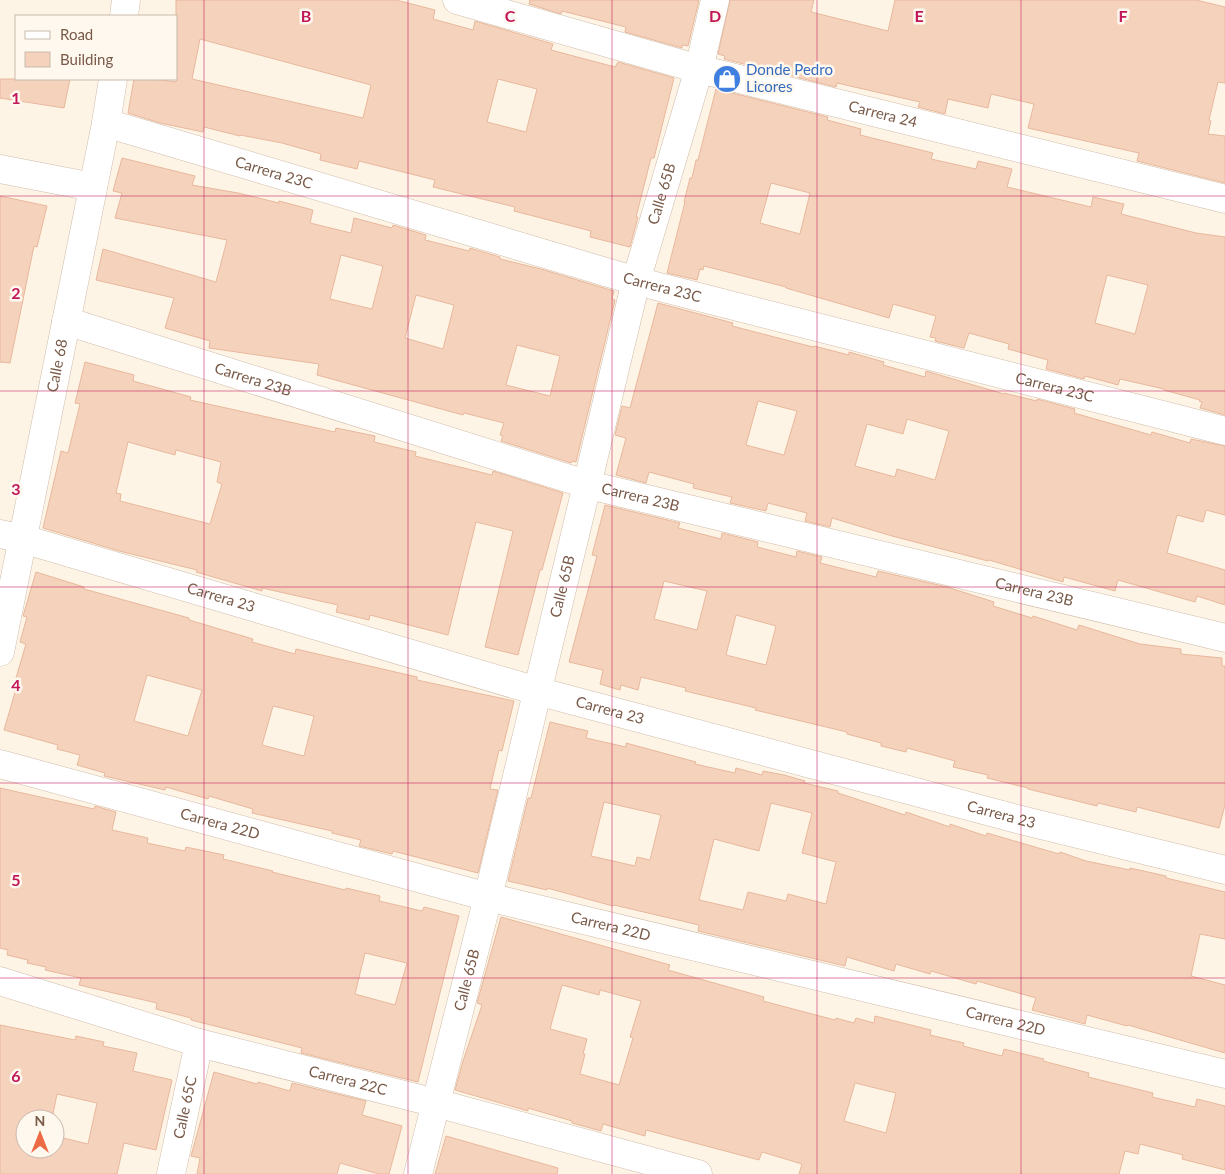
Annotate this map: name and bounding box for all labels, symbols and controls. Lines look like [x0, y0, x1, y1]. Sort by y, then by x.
text: B [301, 6, 311, 25]
text: C [505, 6, 516, 25]
text: D [709, 6, 721, 25]
text: E [914, 6, 924, 25]
text: F [1118, 6, 1128, 25]
legend [15, 15, 178, 80]
text: Road [60, 25, 93, 43]
text: Building [60, 50, 113, 68]
place label: Donde Pedro Licores [746, 60, 833, 95]
shop icon: Donde Pedro Licores [712, 64, 742, 94]
text: 1 [11, 88, 21, 107]
street label: Carrera 24 [847, 96, 920, 131]
street label: Carrera 23C [233, 152, 315, 192]
street label: Calle 65B [643, 161, 679, 227]
street label: Carrera 23C [621, 268, 703, 305]
text: 2 [11, 283, 21, 302]
street label: Calle 68 [42, 337, 70, 394]
street label: Carrera 23B [213, 358, 294, 399]
street label: Carrera 23C [1014, 368, 1096, 405]
street label: Carrera 23B [600, 478, 682, 514]
text: 3 [11, 479, 21, 498]
street label: Calle 65B [545, 553, 578, 619]
street label: Carrera 23B [994, 573, 1075, 609]
street label: Carrera 23 [185, 578, 257, 615]
text: 4 [11, 675, 21, 694]
street label: Carrera 23 [574, 692, 646, 727]
street label: Carrera 23 [965, 796, 1038, 831]
street label: Carrera 22D [179, 804, 262, 842]
text: 5 [11, 870, 21, 889]
street label: Carrera 22D [569, 907, 653, 944]
street label: Calle 65B [450, 947, 483, 1013]
street label: Carrera 22D [964, 1002, 1047, 1039]
street label: Carrera 22C [307, 1061, 389, 1098]
text: 6 [11, 1066, 21, 1085]
street label: Calle 65C [169, 1074, 200, 1140]
north arrow [15, 1109, 65, 1159]
text: N [35, 1112, 45, 1129]

